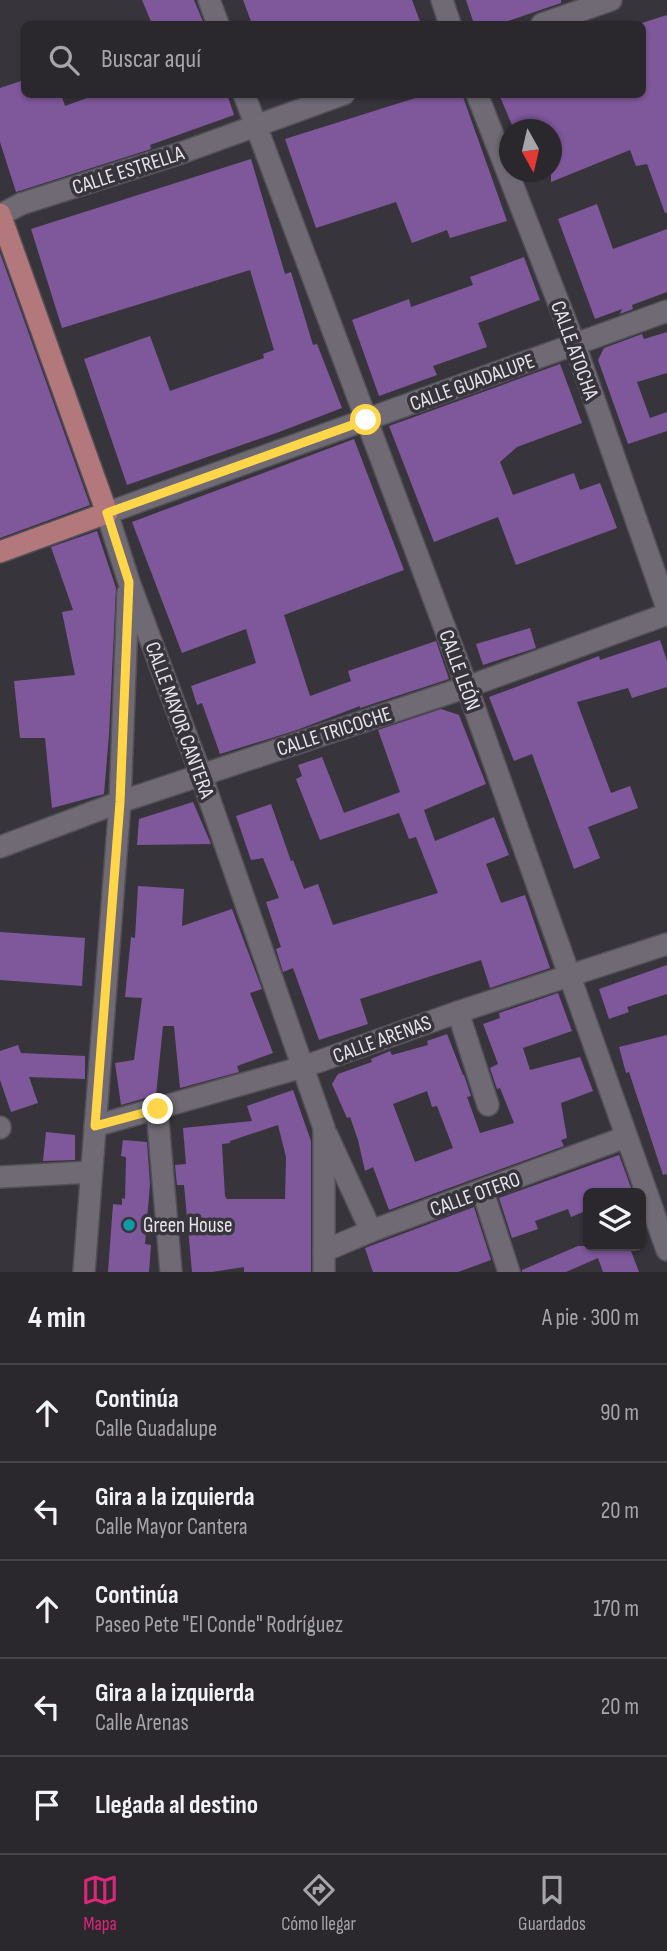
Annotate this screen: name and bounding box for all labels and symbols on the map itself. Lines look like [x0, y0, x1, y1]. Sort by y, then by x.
north arrow [499, 119, 562, 182]
street label: CALLE ESTRELLA [69, 140, 188, 200]
street label: CALLE ATOCHA [545, 297, 604, 404]
street label: CALLE GUADALUPE [406, 348, 538, 417]
route start [350, 404, 381, 435]
street label: CALLE LEÓN [433, 626, 486, 714]
street label: CALLE MAYOR CANTERA [140, 639, 220, 803]
street label: CALLE TRICOCHE [274, 701, 395, 762]
street label: CALLE ARENAS [330, 1010, 435, 1069]
route end [142, 1093, 173, 1124]
street label: CALLE OTERO [427, 1167, 524, 1222]
place label: Green House [143, 1213, 233, 1238]
marker: Green House [121, 1217, 137, 1233]

